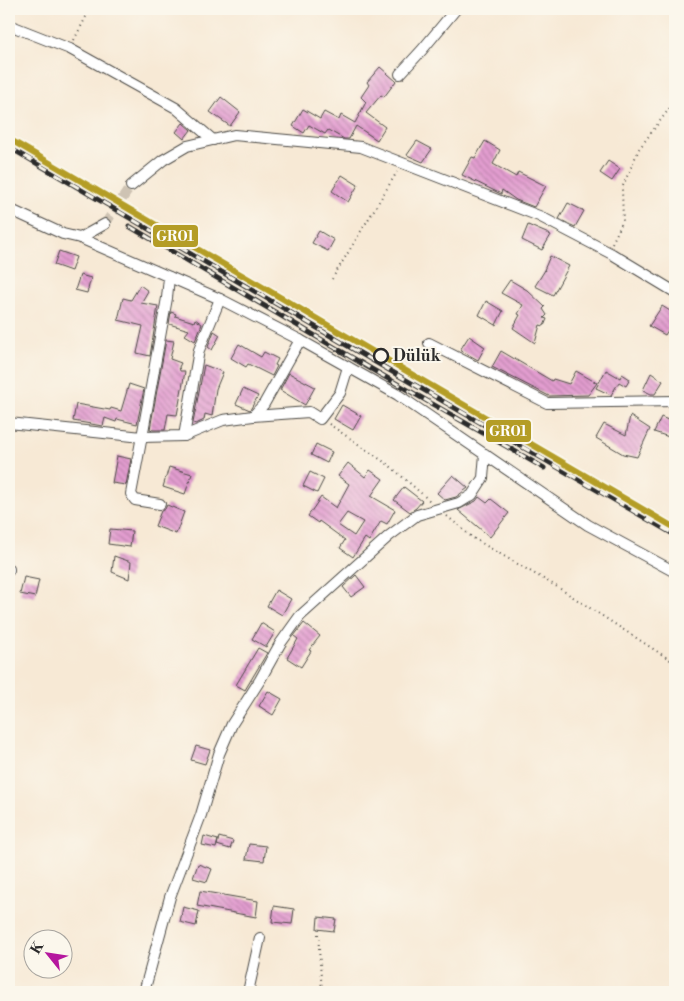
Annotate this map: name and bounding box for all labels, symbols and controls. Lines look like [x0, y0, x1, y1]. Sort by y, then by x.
line badge: GR01 [152, 224, 199, 248]
text: GR01 [156, 228, 194, 246]
place label: Dülük [393, 346, 442, 366]
marker: Dülük [373, 348, 389, 364]
line badge: GR01 [485, 419, 532, 443]
text: GR01 [489, 423, 527, 441]
north arrow [22, 928, 72, 978]
text: K [27, 938, 49, 957]

